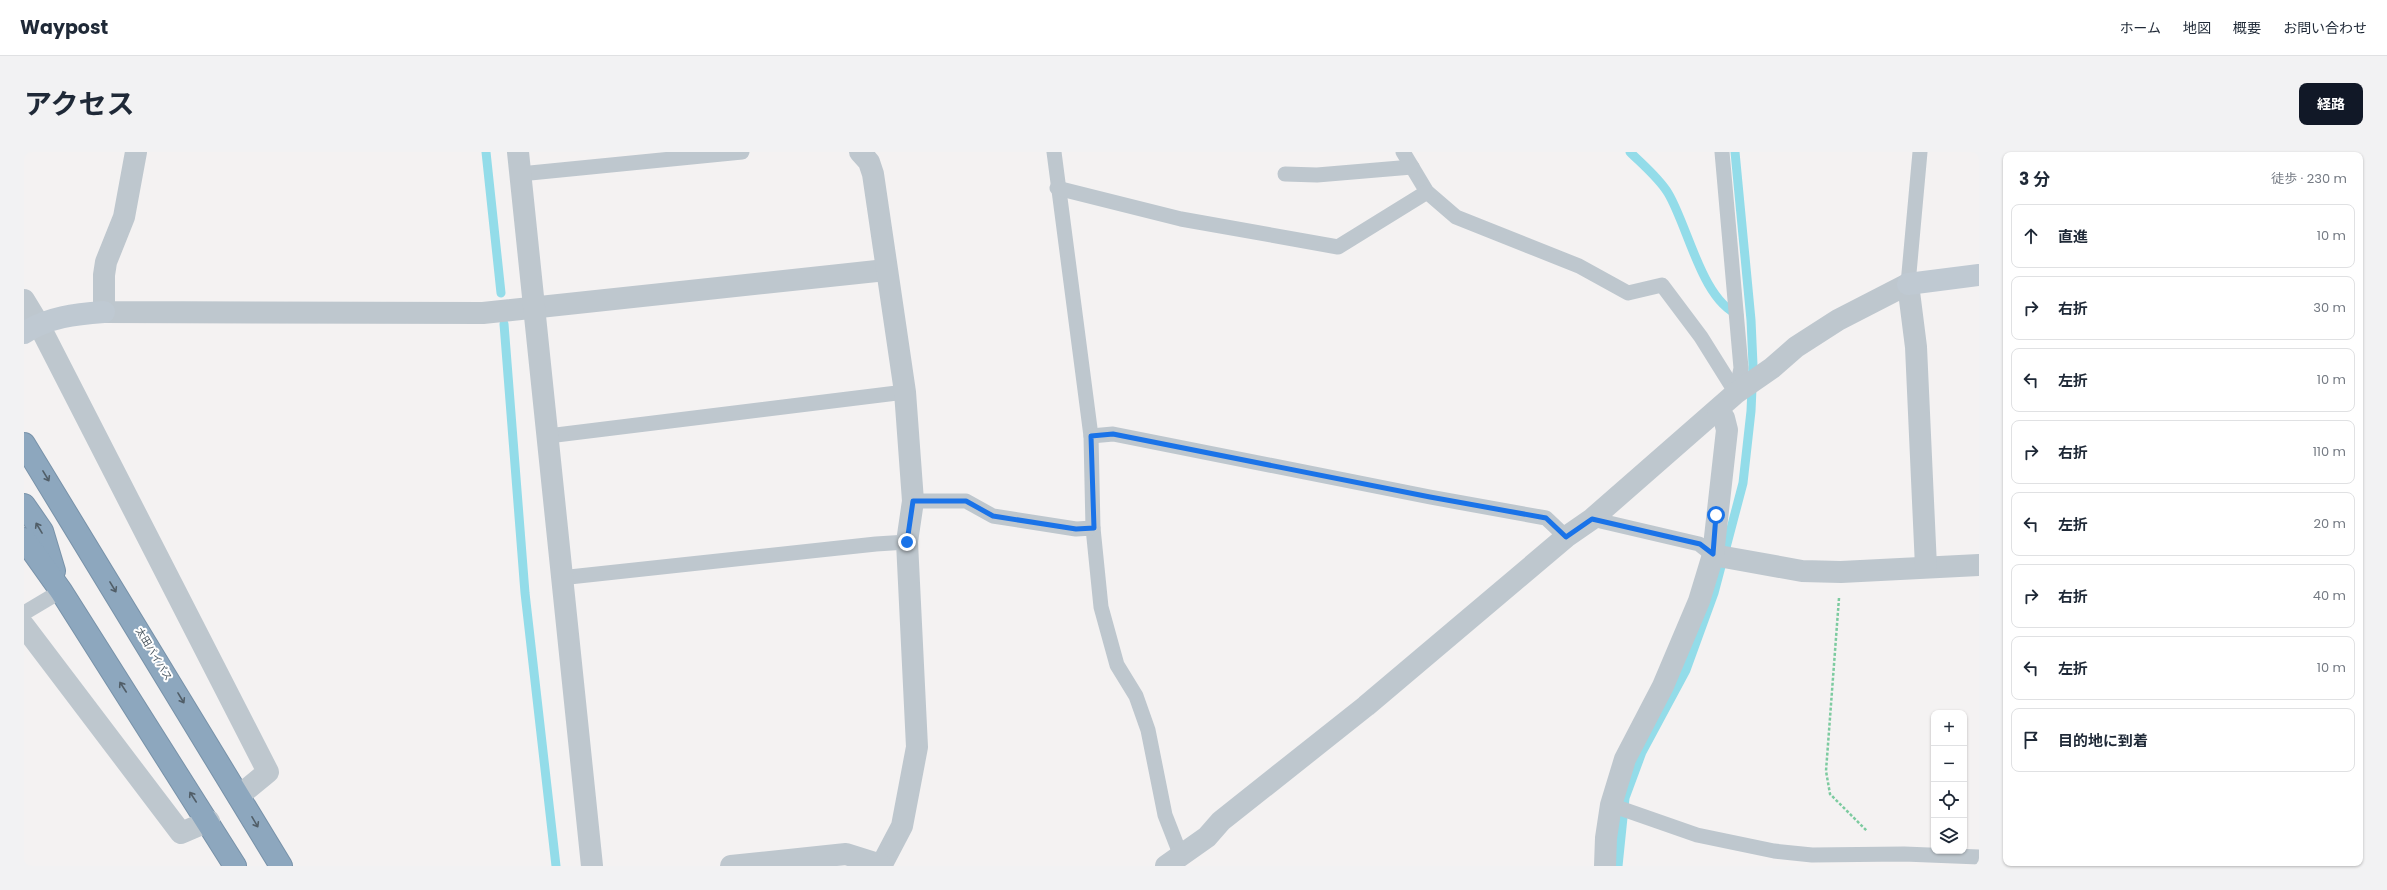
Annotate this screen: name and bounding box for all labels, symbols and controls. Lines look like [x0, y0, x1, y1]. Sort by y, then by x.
text: Waypost [20, 14, 108, 41]
text: ホーム [2119, 18, 2161, 38]
text: 地図 [2183, 18, 2211, 38]
text: 概要 [2233, 18, 2261, 38]
text: お問い合わせ [2283, 18, 2367, 38]
button: 経路 [2299, 83, 2363, 125]
text: アクセス [24, 85, 135, 124]
text: 3 分 [2019, 167, 2050, 191]
text: 徒歩 · 230 m [2271, 169, 2347, 188]
icon: ahead [2020, 225, 2042, 247]
text: 直進 [2058, 226, 2088, 247]
text: 10 m [2317, 226, 2346, 245]
icon: right [2020, 297, 2042, 319]
text: 右折 [2058, 298, 2088, 319]
text: 30 m [2313, 298, 2346, 317]
icon: left [2020, 369, 2042, 391]
text: 左折 [2058, 370, 2088, 391]
text: 10 m [2317, 370, 2346, 389]
icon: right [2020, 441, 2042, 463]
text: 右折 [2058, 442, 2088, 463]
text: 110 m [2313, 442, 2346, 461]
one-way arrow [42, 470, 50, 482]
route start [1707, 506, 1725, 524]
icon: left [2020, 513, 2042, 535]
text: 左折 [2058, 514, 2088, 535]
text: 20 m [2313, 514, 2346, 533]
one-way arrow [34, 522, 42, 534]
route end [898, 533, 916, 551]
one-way arrow [110, 581, 118, 593]
icon: right [2020, 585, 2042, 607]
text: 右折 [2058, 586, 2088, 607]
text: 40 m [2313, 586, 2346, 605]
street label: 太田バイパス [132, 625, 176, 683]
icon: left [2020, 657, 2042, 679]
text: 左折 [2058, 658, 2088, 679]
text: 10 m [2317, 658, 2346, 677]
one-way arrow [118, 682, 127, 693]
one-way arrow [177, 692, 185, 704]
map controls [1931, 710, 1967, 854]
button: + [1931, 710, 1967, 746]
icon: arrive [2020, 729, 2042, 751]
text: 目的地に到着 [2058, 730, 2148, 751]
button: − [1931, 746, 1967, 782]
button: locate [1931, 782, 1967, 818]
one-way arrow [189, 792, 197, 803]
one-way arrow [251, 816, 259, 827]
button: layers [1931, 818, 1967, 854]

